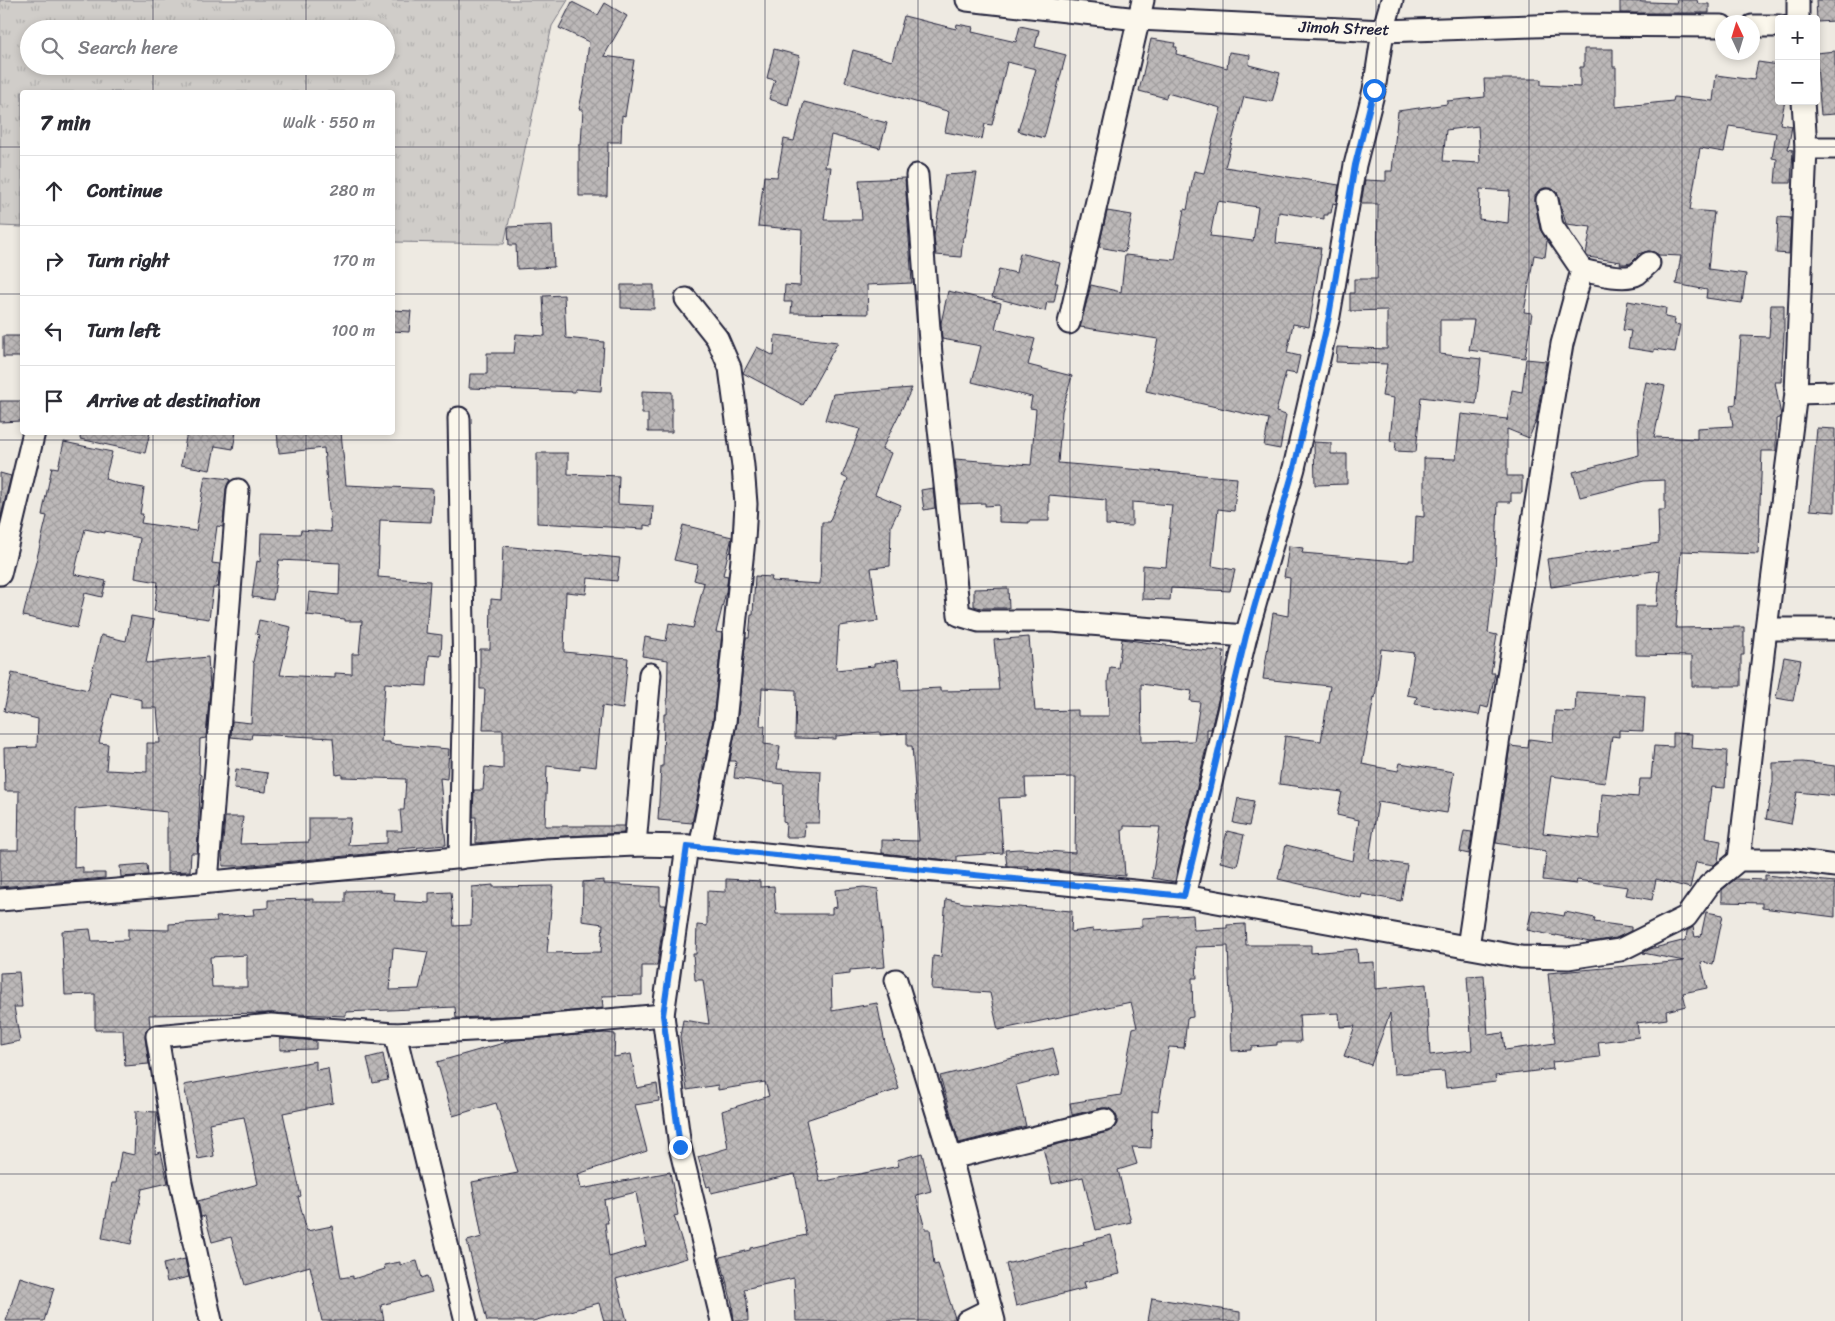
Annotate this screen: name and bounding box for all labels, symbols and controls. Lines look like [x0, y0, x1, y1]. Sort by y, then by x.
street label: Jimoh Street [1297, 12, 1390, 44]
north arrow [1715, 15, 1760, 60]
map controls [1775, 15, 1820, 105]
button: + [1775, 15, 1820, 60]
search box [20, 20, 395, 75]
text: Search here [78, 31, 178, 64]
icon: search [38, 34, 66, 62]
button: − [1775, 60, 1820, 105]
route start [1363, 79, 1386, 102]
text: 7 min [40, 104, 91, 142]
text: Walk · 550 m [283, 108, 375, 137]
text: Continue [87, 174, 163, 207]
text: 280 m [330, 176, 375, 205]
icon: ahead [40, 177, 68, 205]
text: Turn right [87, 244, 169, 277]
text: 170 m [332, 246, 375, 275]
icon: right [40, 247, 68, 275]
text: Turn left [87, 314, 160, 347]
text: 100 m [331, 316, 375, 345]
icon: left [40, 317, 68, 345]
text: Arrive at destination [87, 384, 260, 417]
icon: arrive [40, 387, 68, 415]
route end [669, 1136, 692, 1159]

